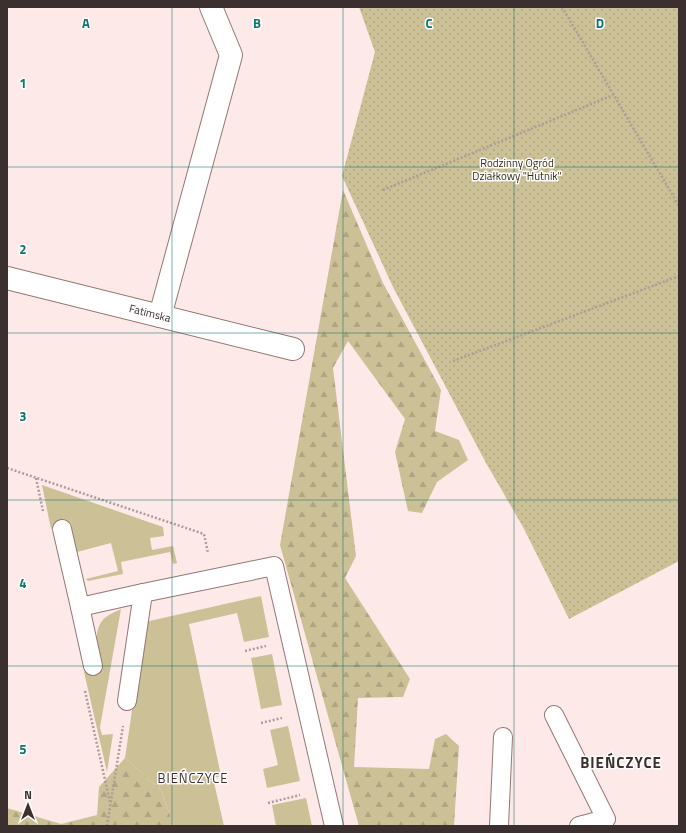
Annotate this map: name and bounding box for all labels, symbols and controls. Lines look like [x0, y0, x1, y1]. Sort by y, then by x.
text: A [82, 13, 90, 33]
text: B [253, 13, 261, 33]
text: C [425, 13, 433, 33]
text: D [596, 13, 604, 33]
text: 1 [19, 73, 27, 93]
park label: Rodzinny Ogród Działkowy "Hutnik" [472, 155, 562, 184]
text: 2 [19, 239, 27, 259]
street label: Fatimska [128, 300, 173, 326]
text: 3 [19, 406, 27, 426]
text: 4 [19, 573, 27, 593]
text: 5 [19, 739, 27, 759]
district label: BIEŃCZYCE [580, 751, 662, 774]
district label: BIEŃCZYCE [157, 768, 229, 788]
north arrow [8, 785, 48, 825]
text: N [24, 787, 32, 803]

